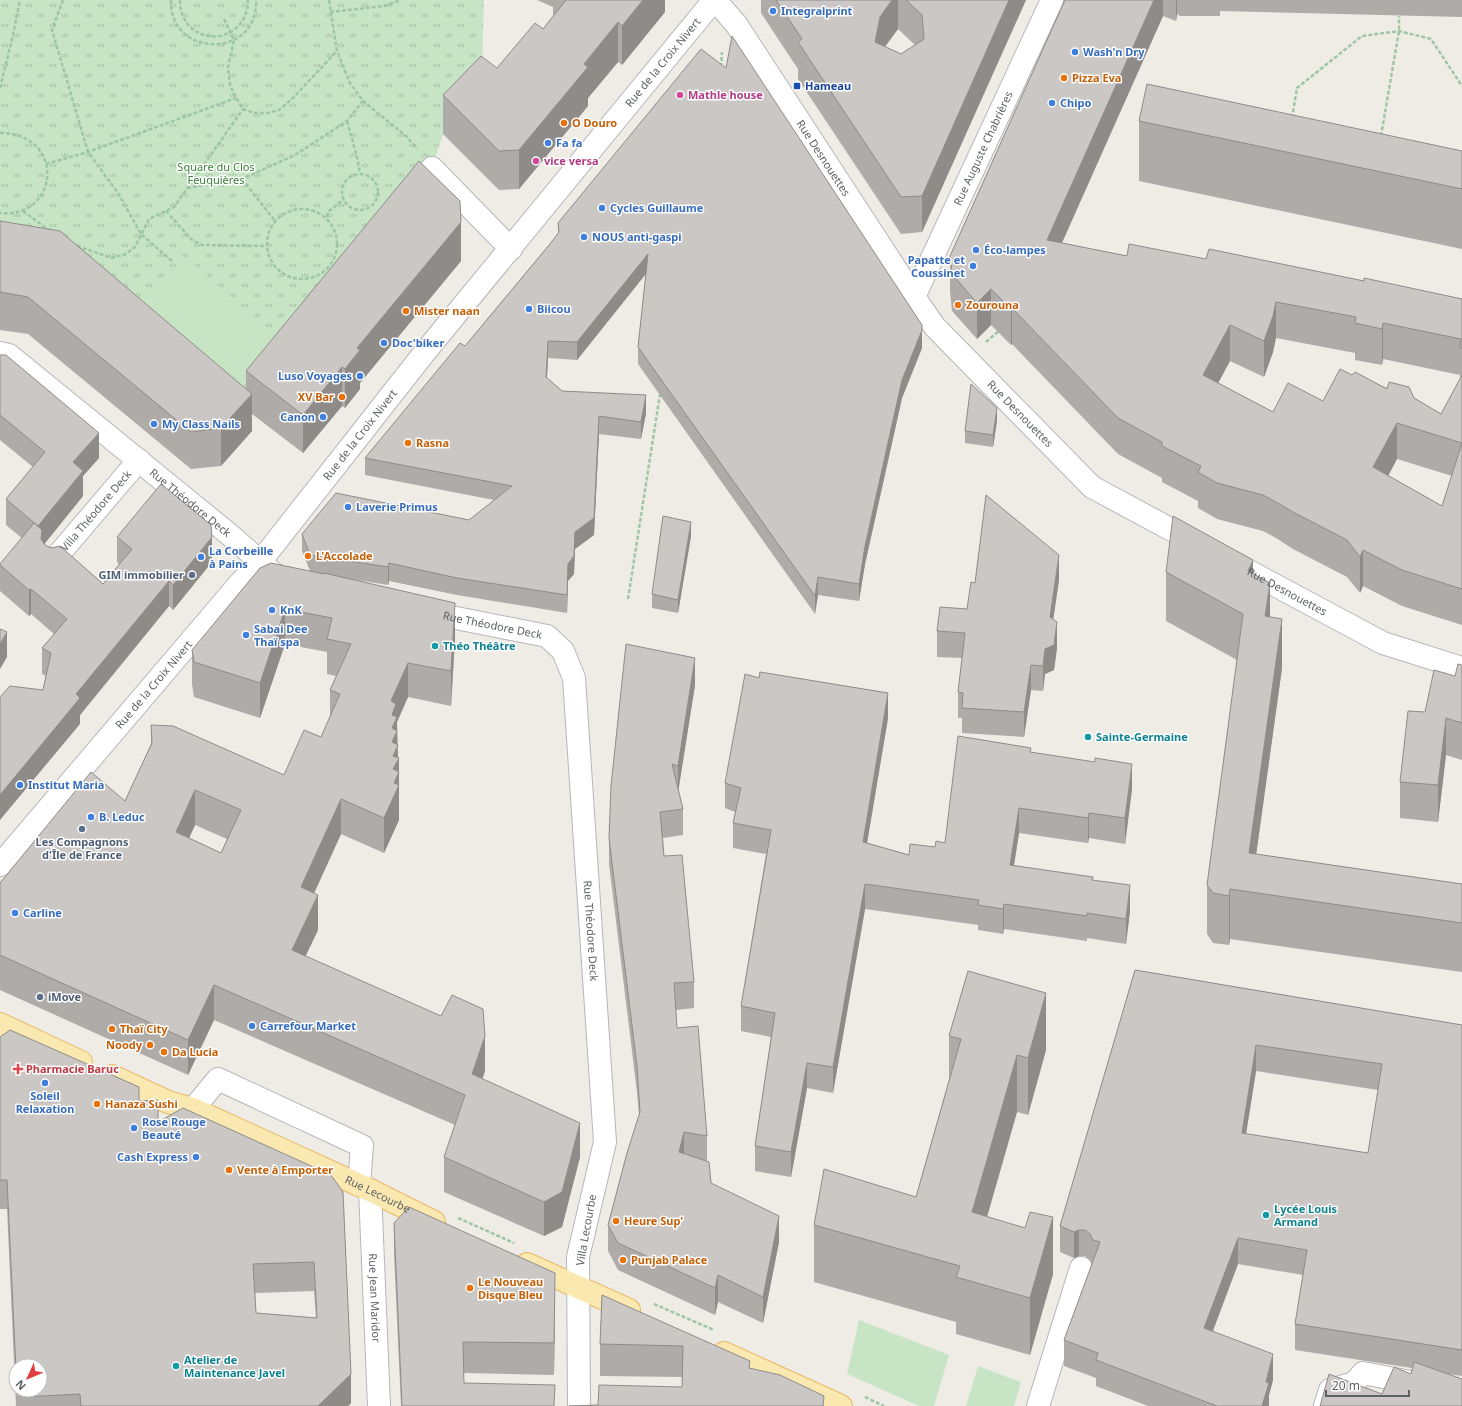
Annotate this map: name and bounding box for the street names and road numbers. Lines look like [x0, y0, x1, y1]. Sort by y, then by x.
street label: Rue de la Croix Nivert [621, 14, 704, 110]
street label: Rue Auguste Chabrières [950, 88, 1016, 208]
street label: Rue Desnouettes [793, 117, 854, 199]
street label: Rue Desnouettes [984, 377, 1057, 450]
street label: Rue de la Croix Nivert [319, 386, 400, 483]
street label: Rue Théodore Deck [147, 465, 234, 540]
street label: Villa Théodore Deck [57, 467, 134, 554]
street label: Rue Desnouettes [1245, 564, 1330, 619]
street label: Rue Théodore Deck [442, 607, 544, 642]
street label: Rue de la Croix Nivert [111, 637, 195, 732]
street label: Rue Théodore Deck [581, 880, 602, 982]
street label: Rue Lecourbe [343, 1172, 413, 1216]
street label: Villa Lecourbe [572, 1193, 599, 1267]
street label: Rue Jean Maridor [366, 1253, 384, 1343]

